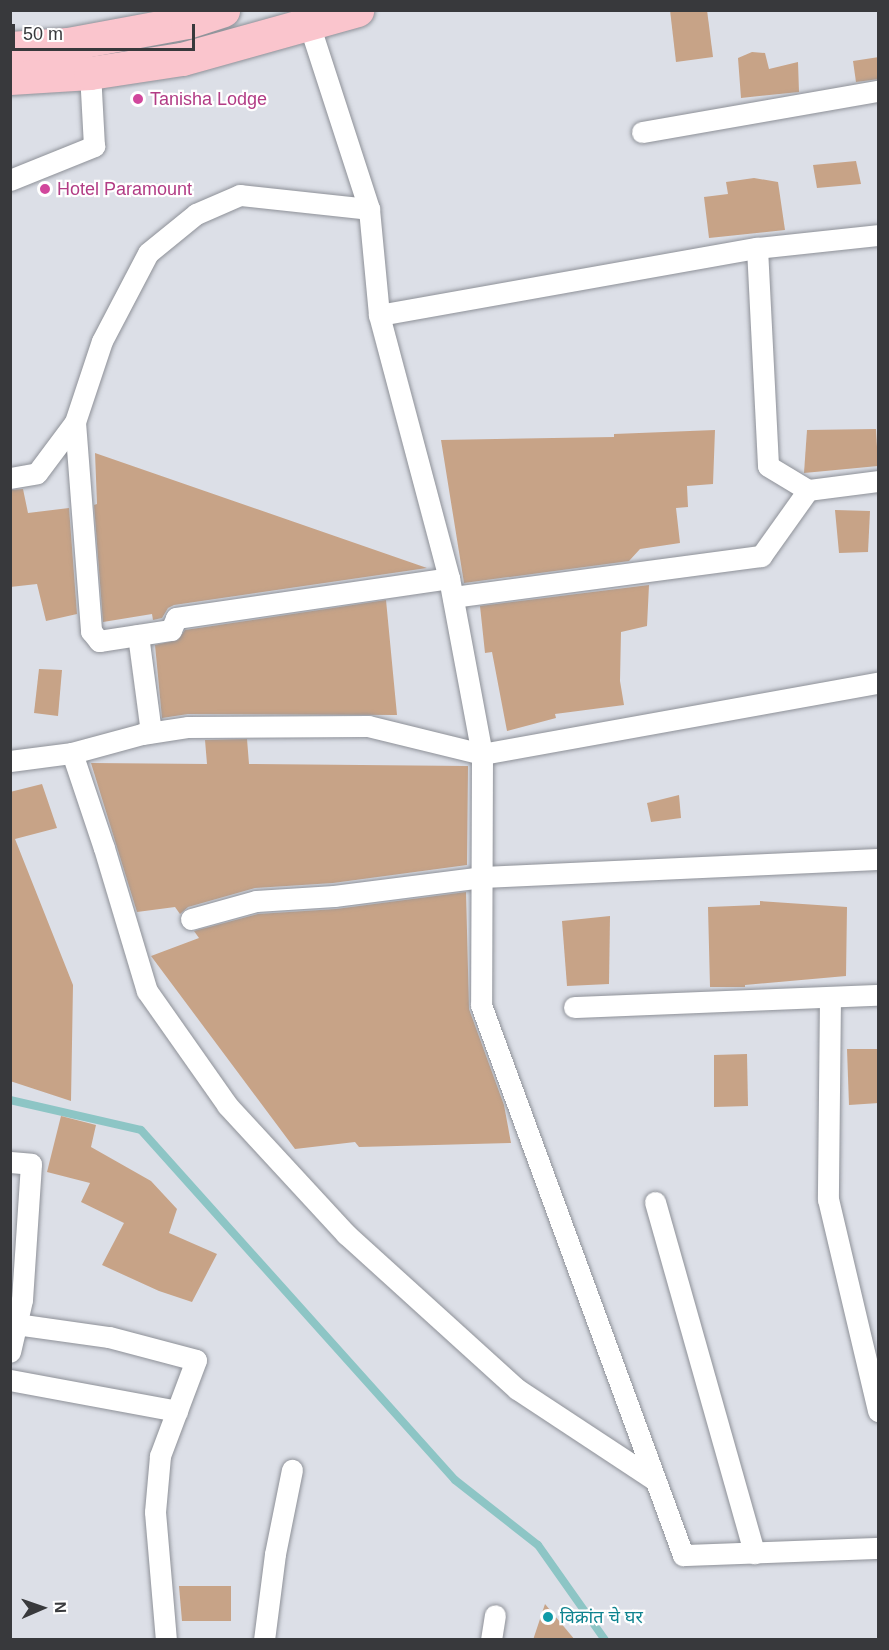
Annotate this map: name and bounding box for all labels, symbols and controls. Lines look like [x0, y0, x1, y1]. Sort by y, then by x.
scale bar [15, 12, 198, 50]
text: 50 m [23, 24, 63, 44]
place label: Tanisha Lodge [150, 88, 267, 110]
marker: Tanisha Lodge [131, 92, 145, 106]
place label: Hotel Paramount [57, 178, 192, 200]
marker: Hotel Paramount [38, 182, 52, 196]
north arrow [12, 1578, 72, 1638]
text: N [52, 1601, 69, 1613]
place label: विक्रांत चे घर [560, 1606, 643, 1628]
marker: विक्रांत चे घर [541, 1610, 555, 1624]

